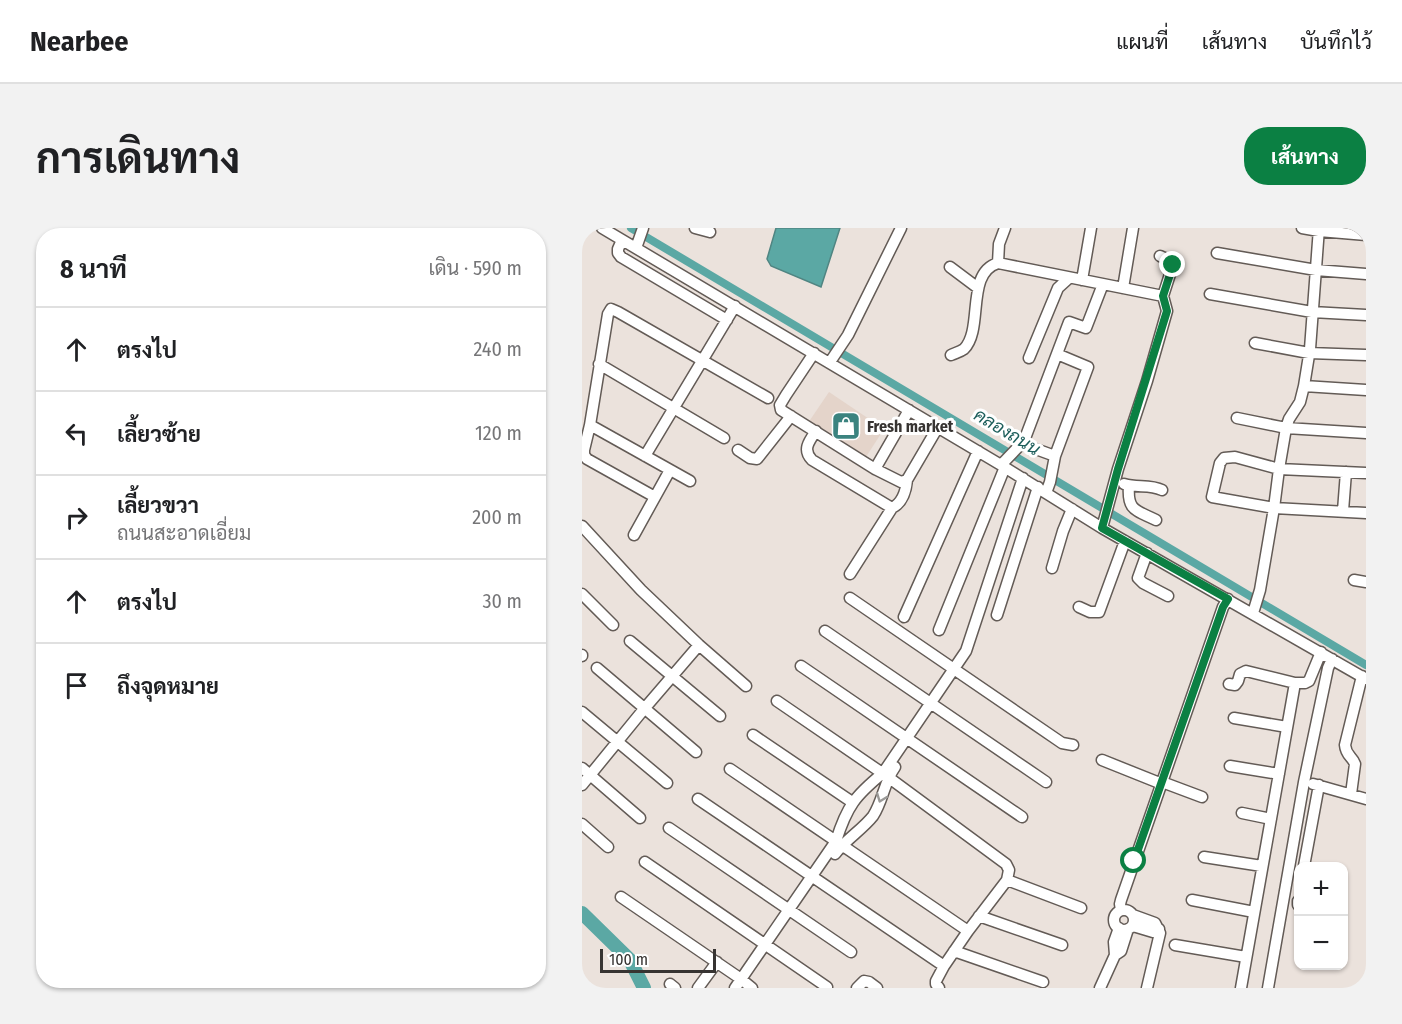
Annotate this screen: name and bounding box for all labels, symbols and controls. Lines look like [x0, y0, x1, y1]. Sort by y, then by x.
text: Nearbee [30, 25, 129, 58]
text: แผนที่ [1116, 29, 1169, 55]
text: เส้นทาง [1202, 29, 1267, 55]
text: บันทึกไว้ [1300, 29, 1372, 55]
button: เส้นทาง [1244, 127, 1366, 185]
text: การเดินทาง [36, 134, 240, 184]
route end [1159, 251, 1185, 277]
text: 8 นาที [60, 254, 127, 285]
text: เดิน · 590 m [428, 256, 522, 280]
icon: ahead [60, 333, 93, 366]
text: ตรงไป [117, 337, 177, 364]
text: 240 m [473, 337, 522, 361]
water label: คลองถนน [970, 404, 1045, 461]
shop icon: Fresh market [830, 410, 862, 442]
icon: left [60, 417, 93, 450]
place label: Fresh market [867, 417, 954, 436]
text: เลี้ยวซ้าย [117, 421, 201, 448]
text: 120 m [475, 421, 522, 445]
text: เลี้ยวขวา [117, 492, 199, 519]
icon: right [60, 501, 93, 534]
text: 200 m [472, 505, 522, 529]
text: ถนนสะอาดเอี่ยม [117, 521, 251, 545]
icon: ahead [60, 585, 93, 618]
text: ตรงไป [117, 589, 177, 616]
text: 30 m [482, 589, 522, 613]
icon: arrive [60, 669, 93, 702]
text: ถึงจุดหมาย [117, 673, 219, 700]
one-way arrow [875, 792, 888, 803]
route start [1120, 847, 1146, 873]
map controls [1294, 862, 1348, 970]
button: + [1294, 862, 1348, 916]
button: − [1294, 916, 1348, 970]
scale bar [600, 946, 716, 974]
text: 100 m [609, 950, 648, 969]

